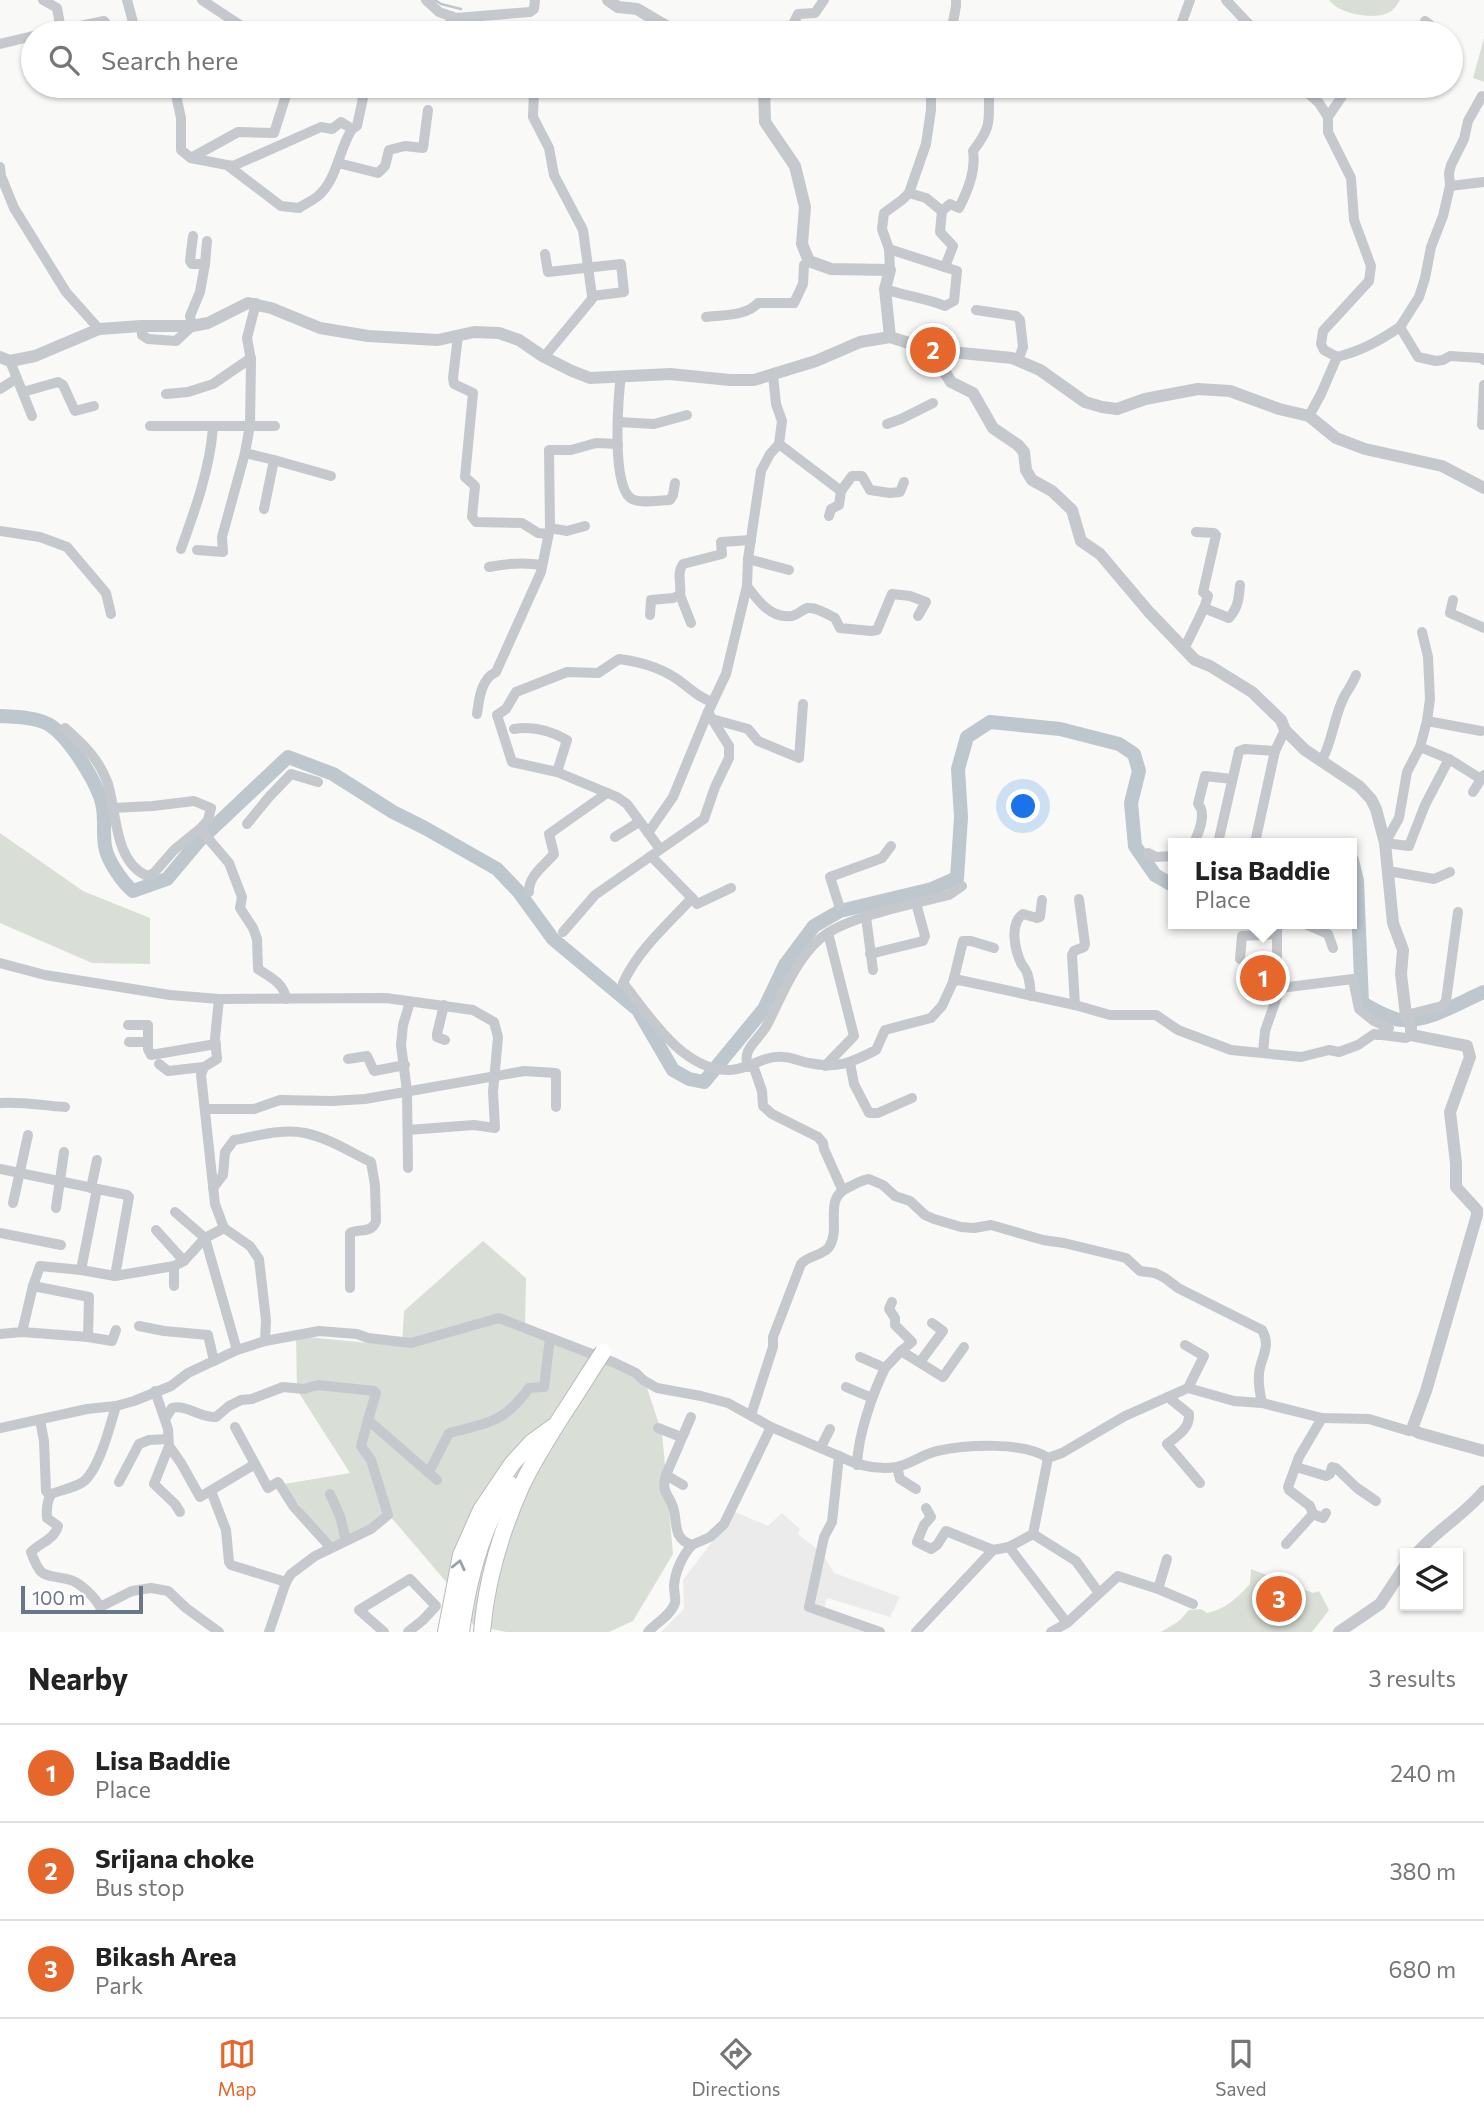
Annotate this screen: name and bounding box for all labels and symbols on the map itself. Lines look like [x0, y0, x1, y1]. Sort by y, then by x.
pin: 2 [910, 324, 956, 376]
your location [1006, 789, 1040, 823]
pin: 1 [1240, 952, 1286, 1004]
one-way arrow [451, 1559, 465, 1571]
pin: 3 [1256, 1573, 1302, 1625]
scale bar [21, 1583, 144, 1615]

